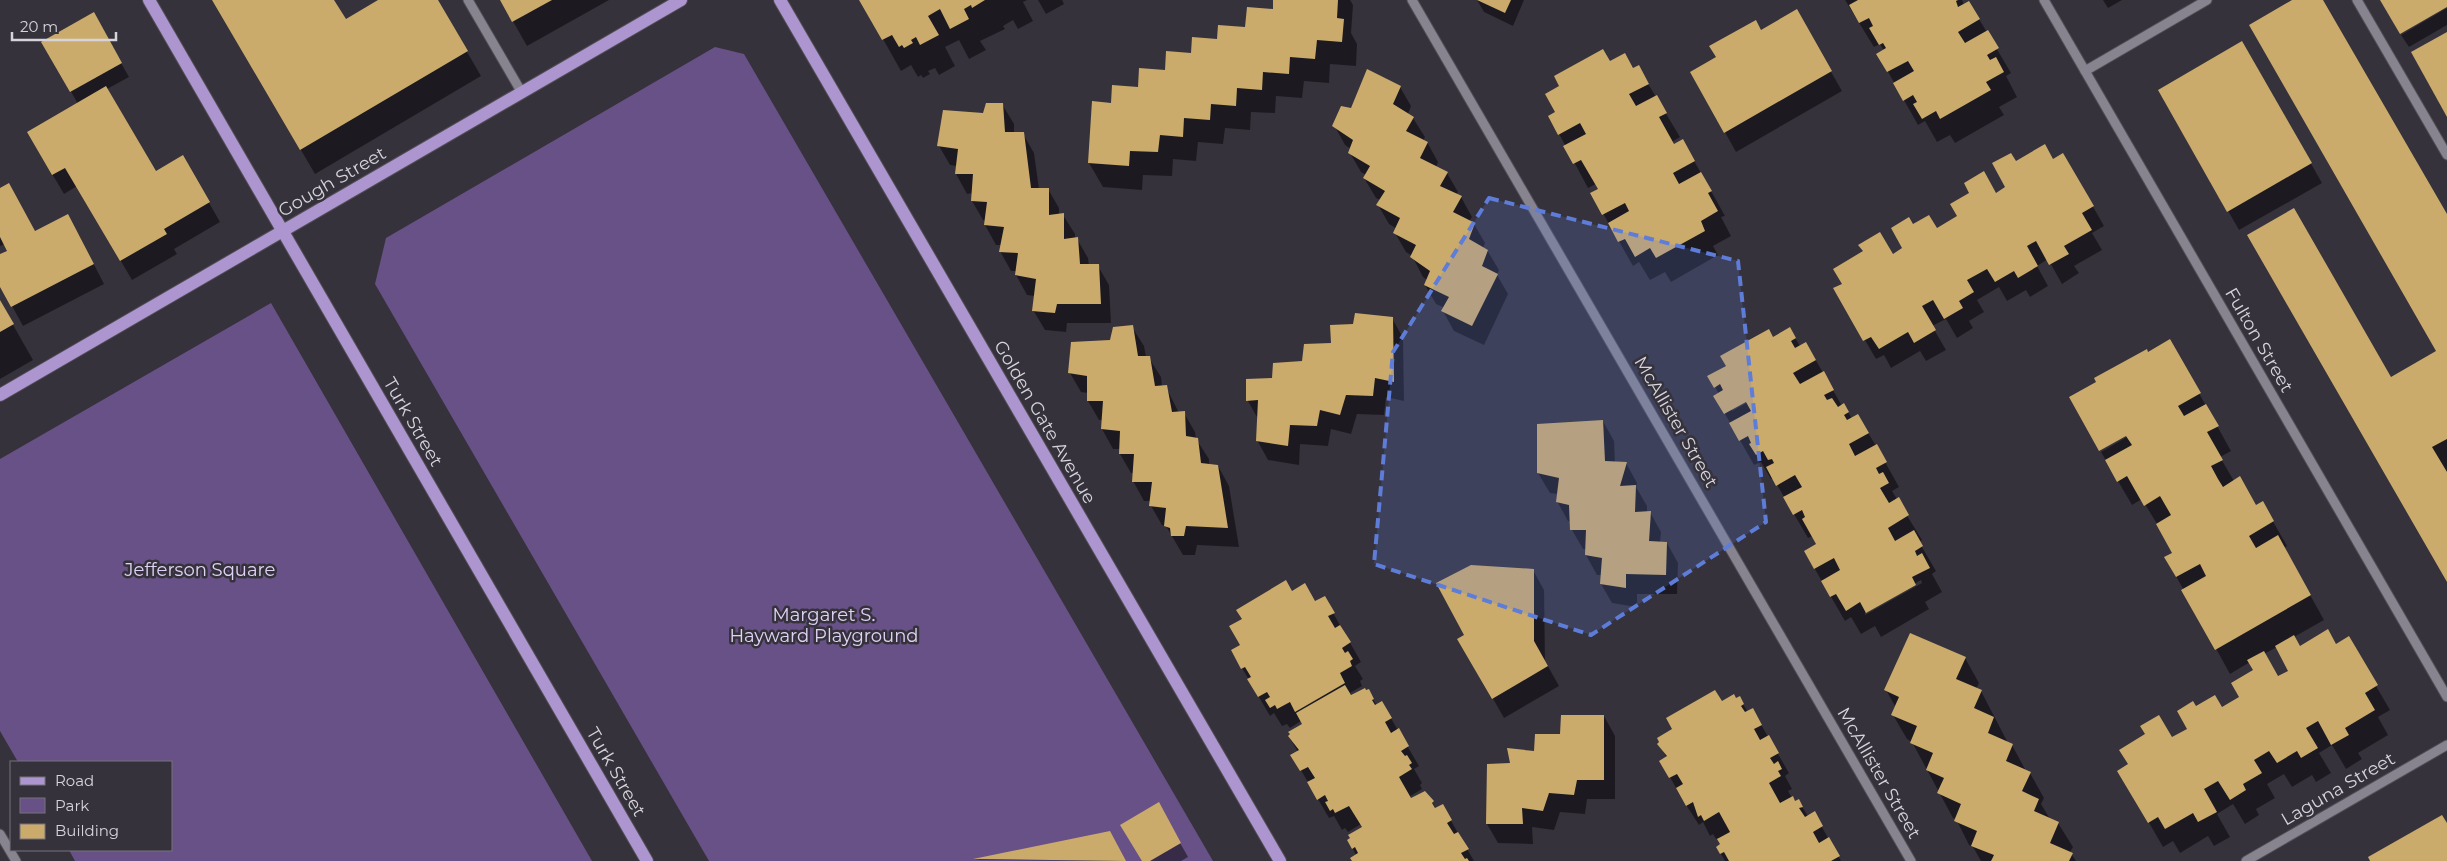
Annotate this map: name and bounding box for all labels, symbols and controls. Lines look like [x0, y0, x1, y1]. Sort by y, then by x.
scale bar [12, 10, 116, 42]
text: 20 m [20, 17, 58, 36]
street label: Gough Street [274, 142, 390, 222]
street label: Fulton Street [2220, 284, 2298, 396]
street label: Golden Gate Avenue [989, 336, 1101, 508]
street label: McAllister Street [1630, 353, 1722, 491]
street label: Turk Street [379, 374, 447, 470]
park label: Jefferson Square [124, 559, 276, 581]
park label: Margaret S. Hayward Playground [729, 604, 919, 647]
street label: McAllister Street [1833, 704, 1925, 842]
street label: Turk Street [582, 724, 650, 820]
street label: Laguna Street [2277, 748, 2399, 830]
legend [10, 761, 172, 851]
text: Road [55, 771, 94, 790]
text: Park [55, 796, 89, 815]
text: Building [55, 821, 119, 840]

